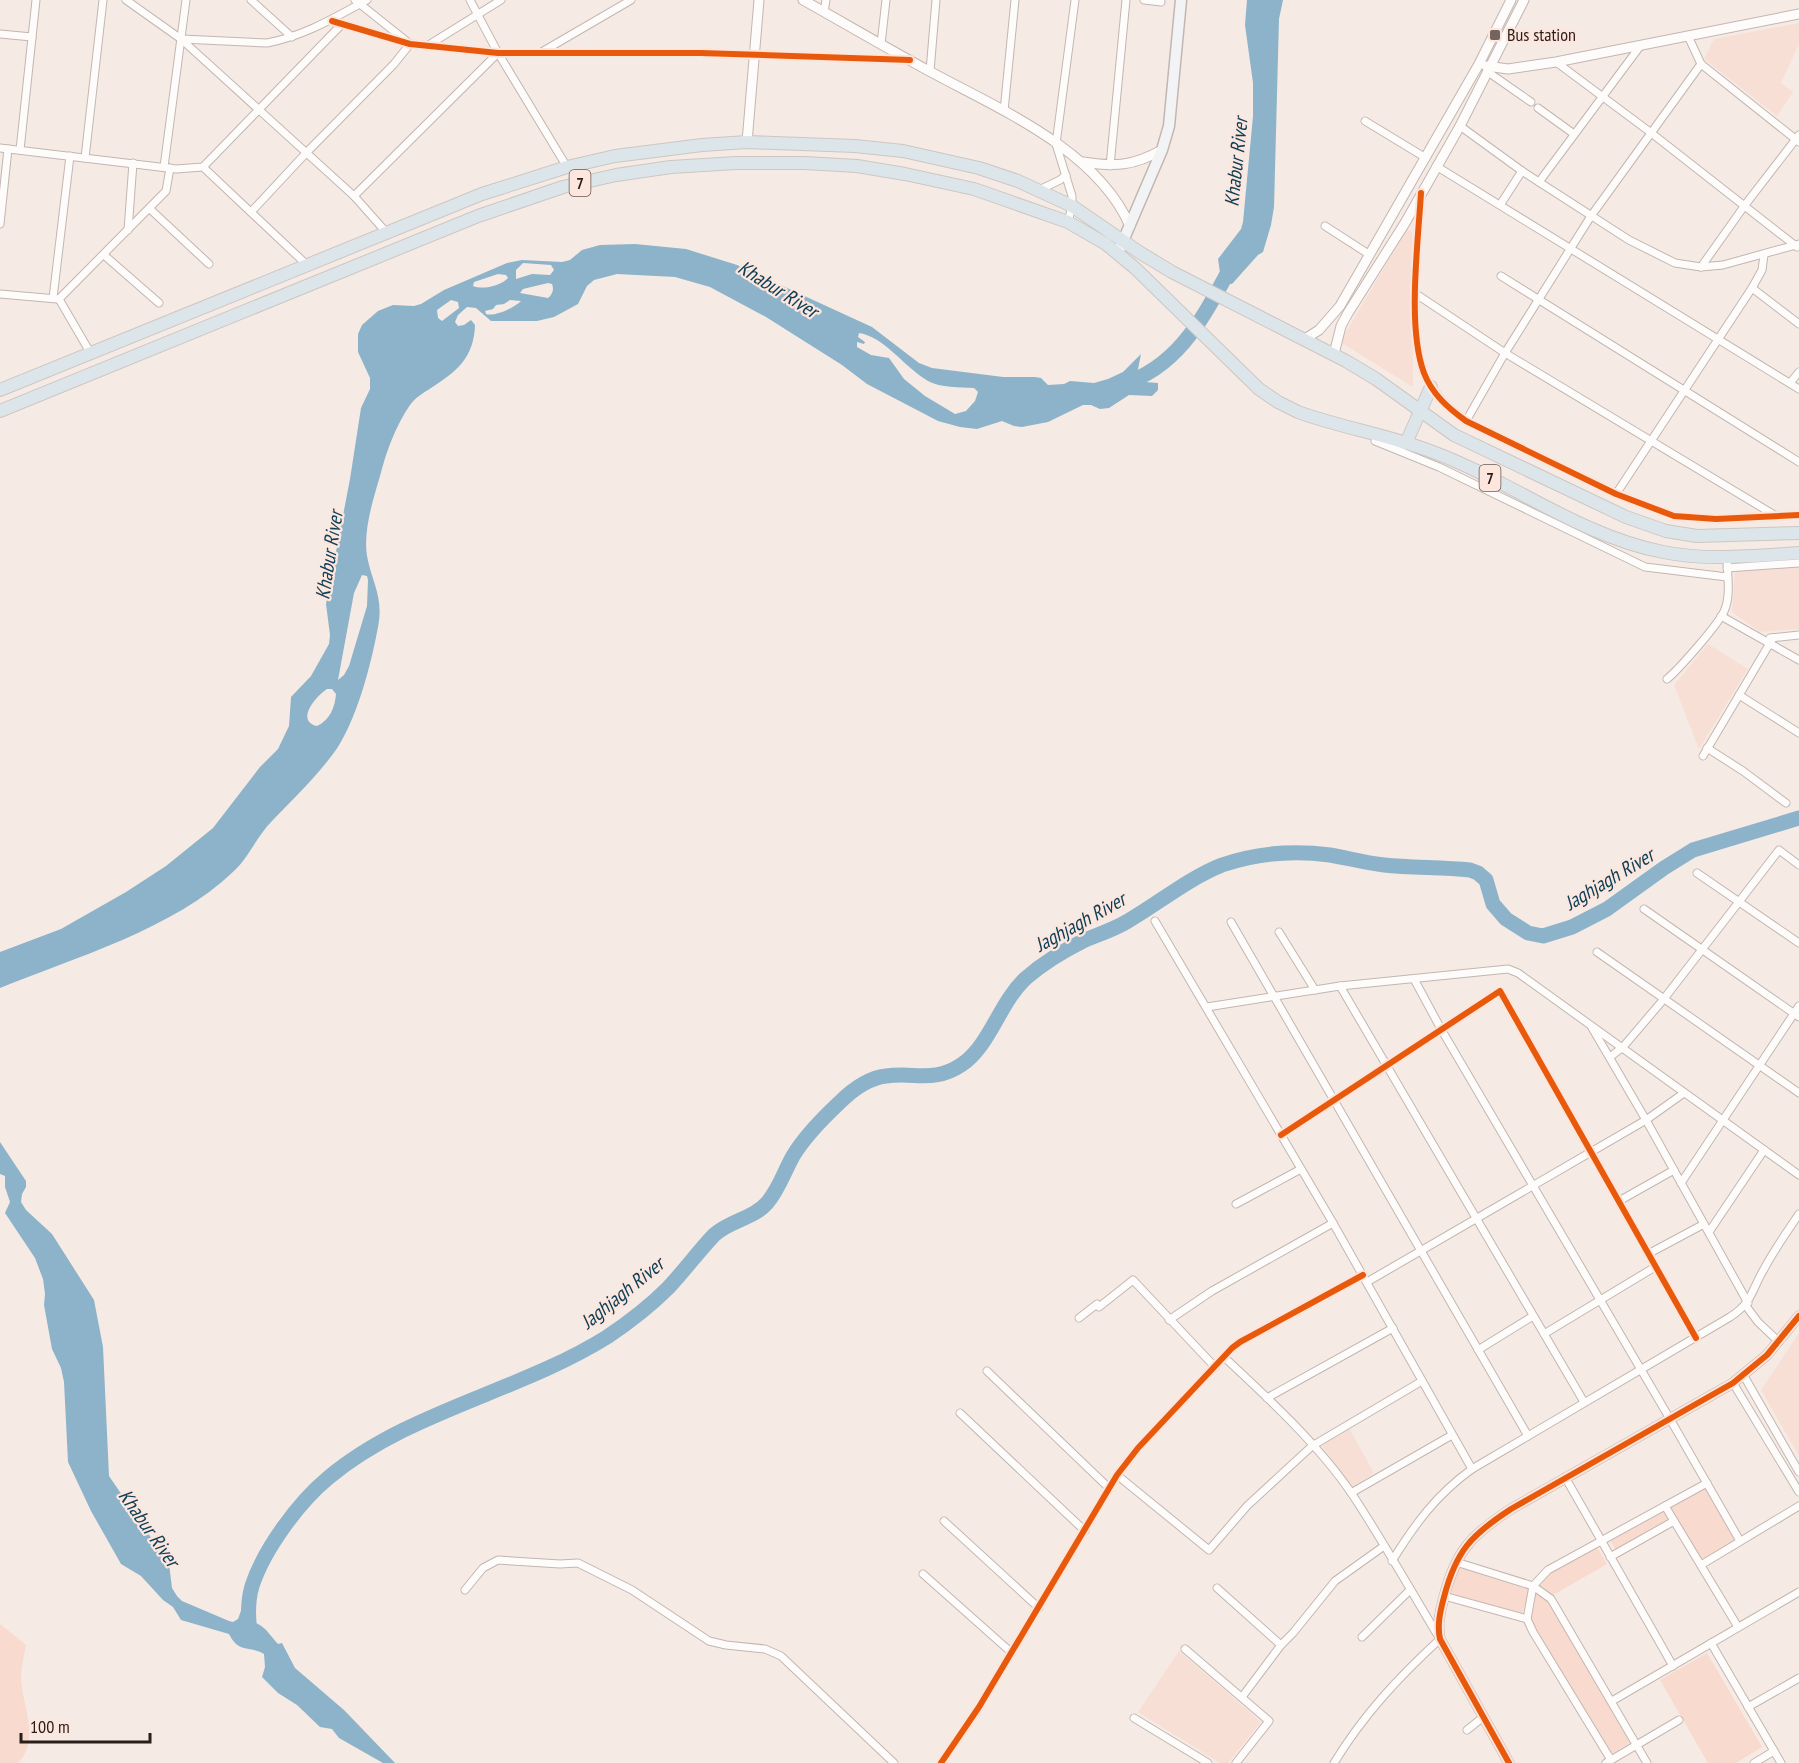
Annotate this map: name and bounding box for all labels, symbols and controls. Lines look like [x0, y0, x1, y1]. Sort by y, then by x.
place label: Bus station [1507, 23, 1576, 46]
marker: Bus station [1488, 28, 1502, 42]
water label: Khabur River [1218, 114, 1254, 208]
road number: 7 [570, 170, 590, 196]
water label: Khabur River [733, 254, 825, 325]
road number: 7 [1480, 465, 1500, 491]
water label: Khabur River [309, 506, 349, 601]
water label: Jaghjagh River [1559, 841, 1661, 916]
water label: Jaghjagh River [1029, 885, 1132, 958]
water label: Jaghjagh River [574, 1250, 671, 1335]
water label: Khabur River [113, 1484, 187, 1574]
scale bar [21, 1706, 150, 1744]
text: 100 m [30, 1715, 70, 1738]

